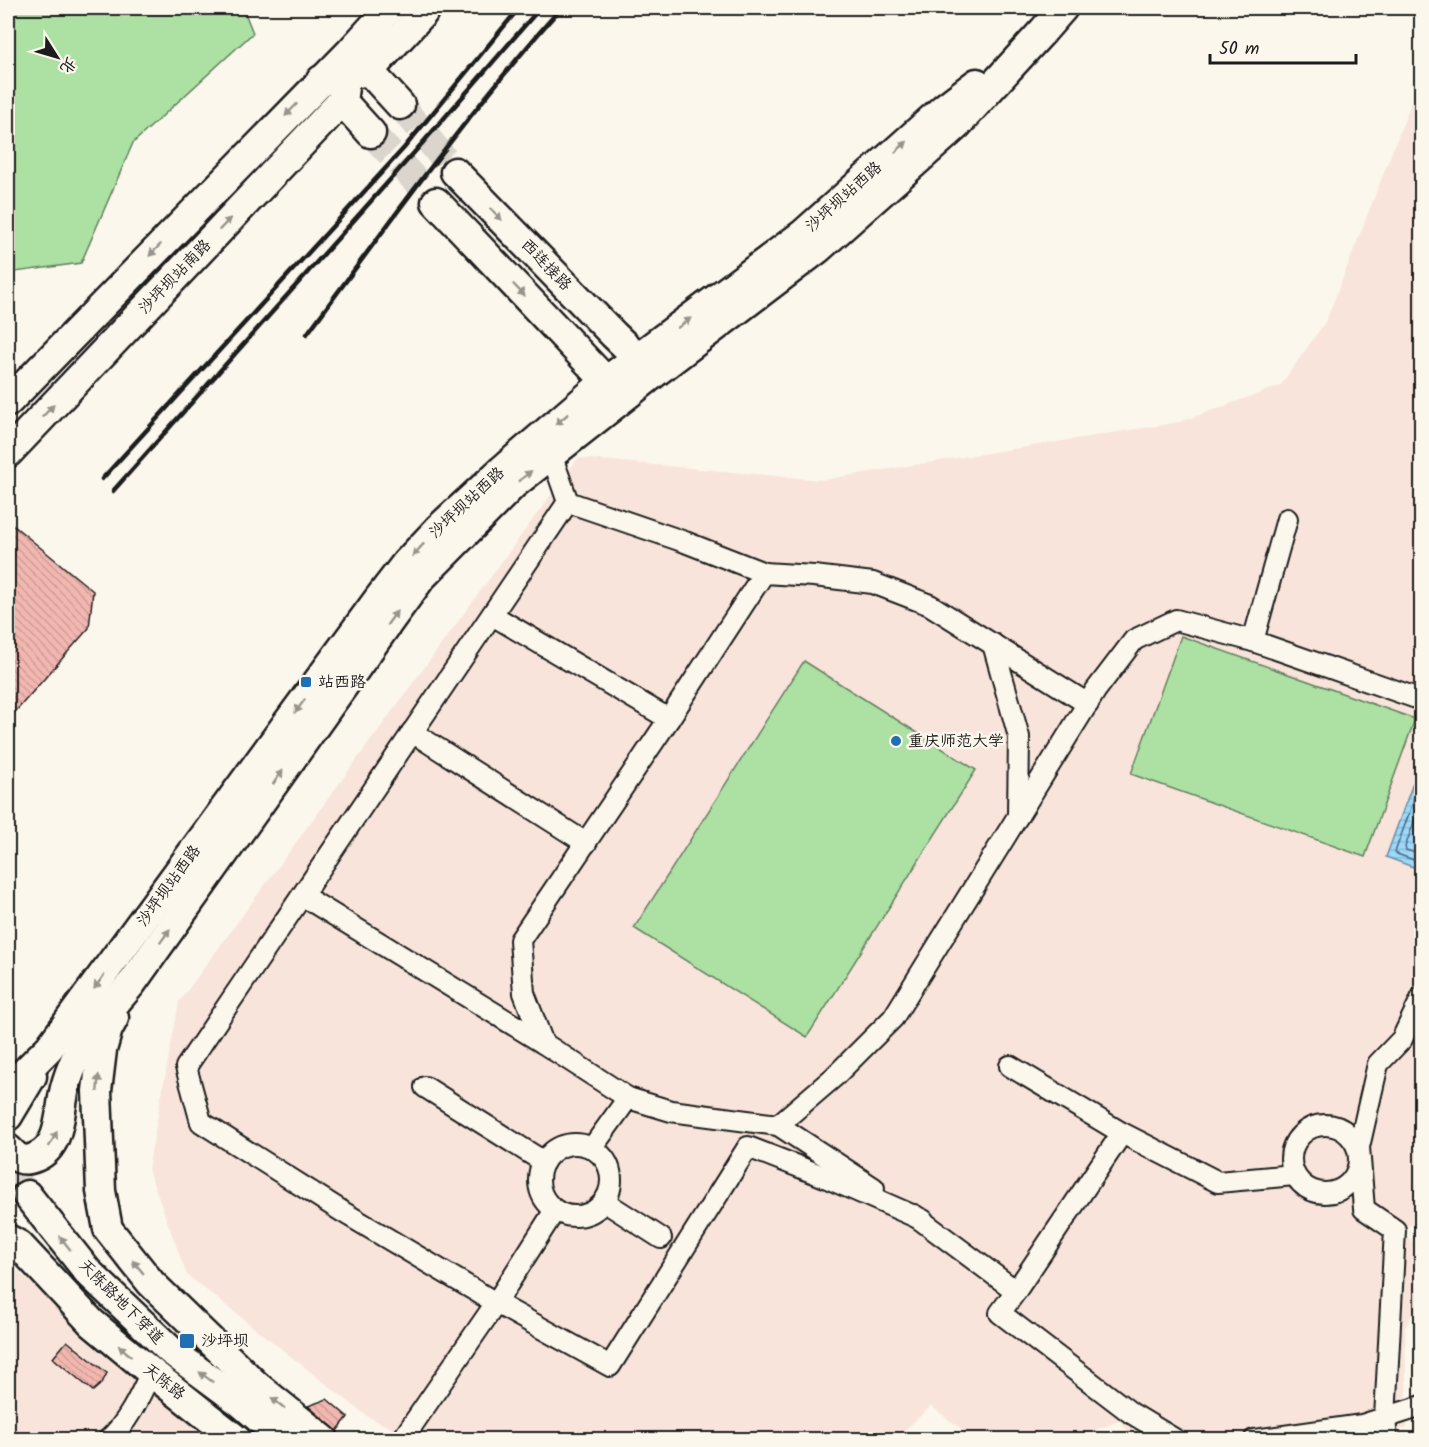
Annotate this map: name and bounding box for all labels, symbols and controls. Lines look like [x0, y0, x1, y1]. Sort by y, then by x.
north arrow [27, 27, 87, 87]
scale bar [1210, 27, 1356, 65]
text: 50 m [1219, 35, 1259, 64]
text: 北 [53, 51, 83, 79]
one-way arrow [285, 103, 299, 117]
one-way arrow [893, 140, 908, 154]
street label: 沙坪坝站西路 [800, 156, 888, 238]
one-way arrow [489, 206, 503, 221]
one-way arrow [218, 217, 232, 231]
street label: 西连接路 [515, 233, 577, 297]
street label: 沙坪坝站南路 [133, 234, 217, 320]
one-way arrow [149, 243, 163, 257]
one-way arrow [512, 283, 526, 297]
one-way arrow [676, 317, 692, 329]
one-way arrow [41, 403, 55, 418]
one-way arrow [555, 412, 570, 425]
street label: 沙坪坝站西路 [423, 461, 511, 545]
one-way arrow [517, 470, 532, 482]
one-way arrow [411, 543, 425, 557]
one-way arrow [385, 610, 397, 625]
place label: 站西路 [318, 670, 366, 695]
marker: 站西路 [299, 675, 313, 689]
one-way arrow [294, 697, 306, 713]
place label: 重庆师范大学 [908, 729, 1004, 754]
marker: 重庆师范大学 [889, 734, 903, 748]
one-way arrow [272, 769, 284, 784]
street label: 沙坪坝站西路 [131, 840, 207, 932]
one-way arrow [159, 928, 171, 943]
one-way arrow [93, 975, 105, 990]
one-way arrow [93, 1074, 102, 1093]
one-way arrow [48, 1130, 58, 1147]
one-way arrow [59, 1235, 72, 1251]
street label: 天陈路地下穿道 [73, 1254, 169, 1350]
one-way arrow [132, 1259, 145, 1275]
place label: 沙坪坝 [201, 1329, 249, 1354]
marker: 沙坪坝 [178, 1332, 196, 1350]
one-way arrow [118, 1345, 133, 1358]
street label: 天陈路 [137, 1357, 191, 1407]
one-way arrow [198, 1371, 214, 1383]
one-way arrow [270, 1396, 286, 1409]

